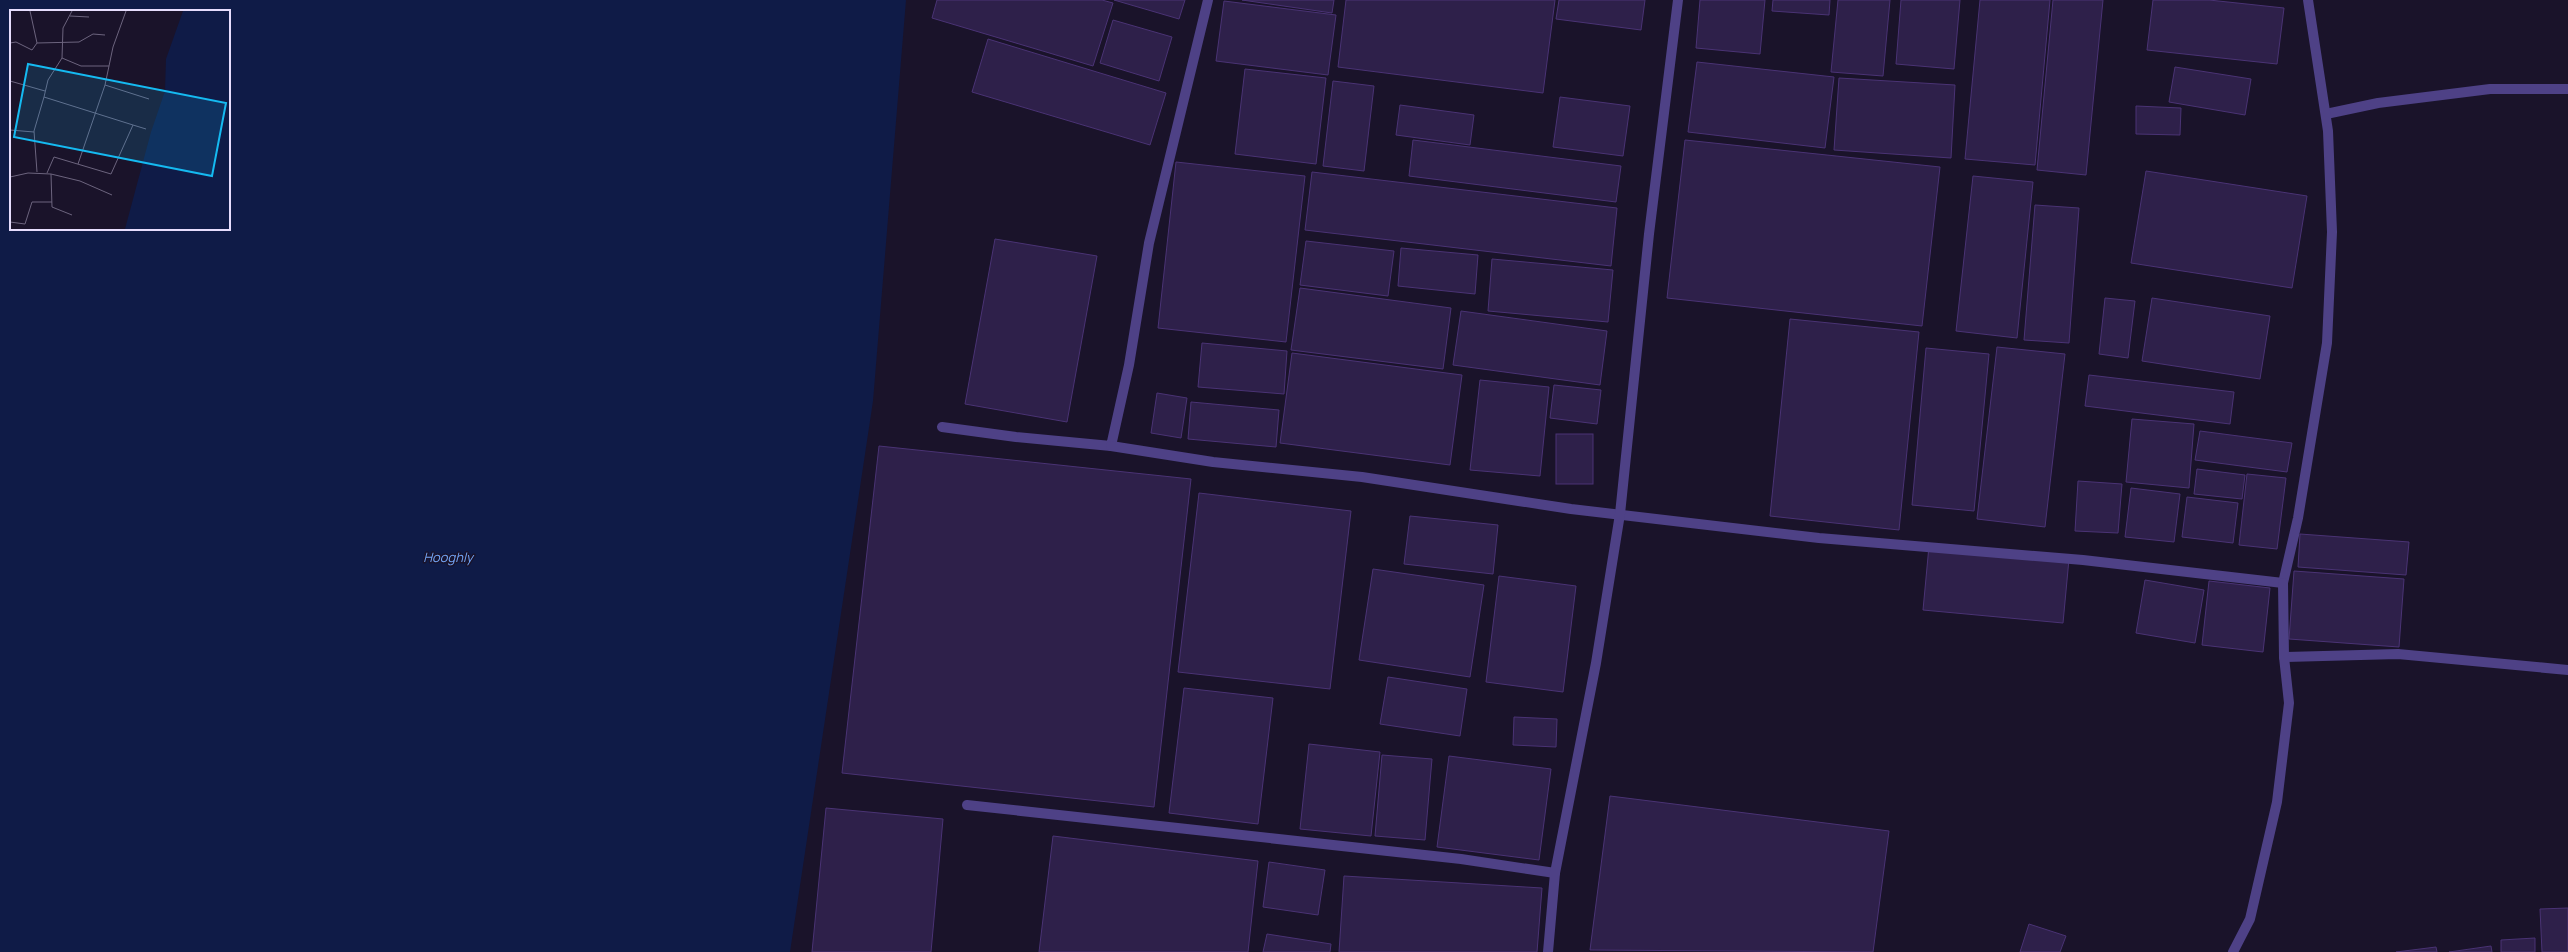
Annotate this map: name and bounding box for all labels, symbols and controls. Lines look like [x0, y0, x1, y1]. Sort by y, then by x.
inset map [10, 10, 230, 230]
water label: Hooghly [423, 548, 475, 566]

